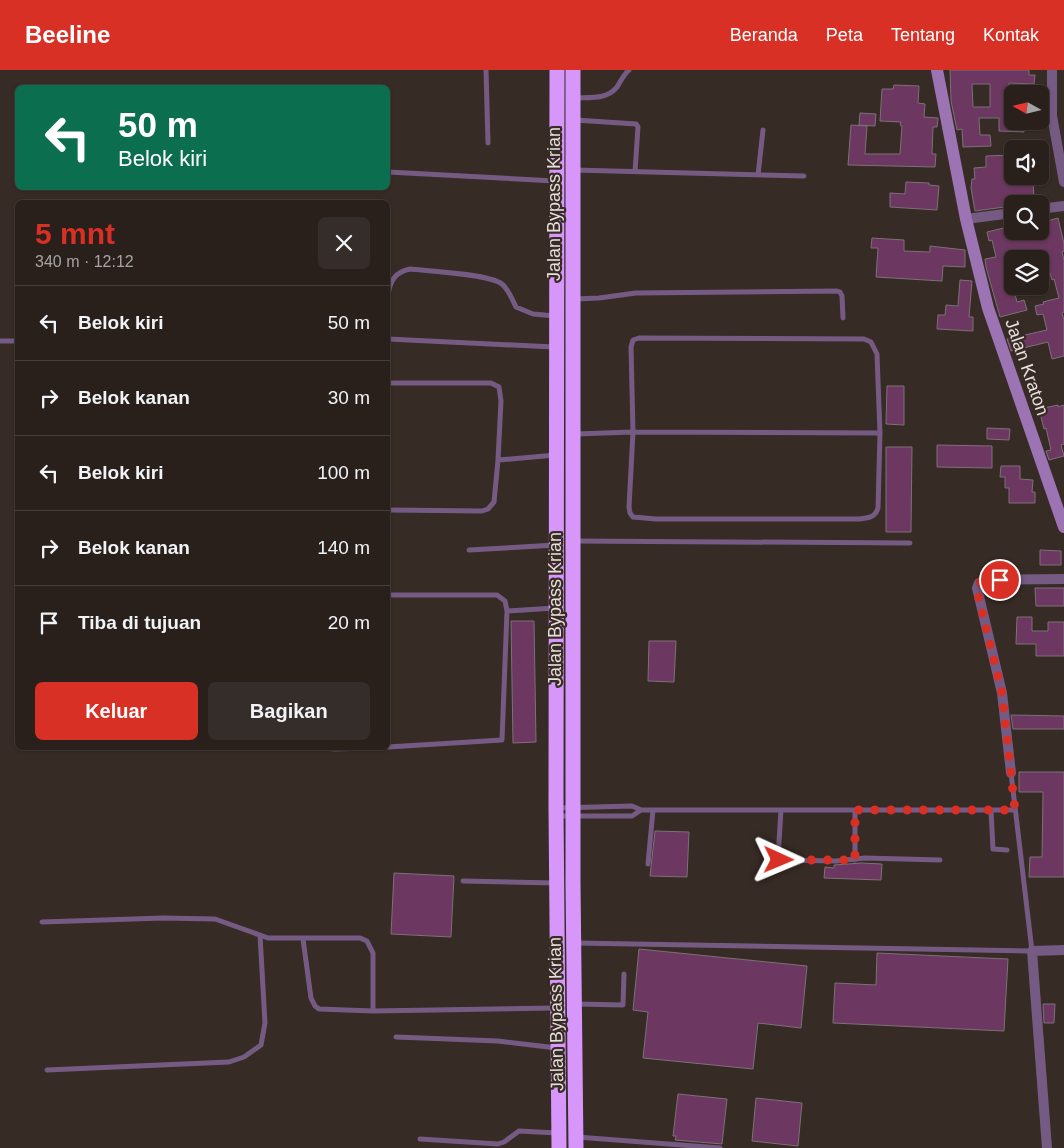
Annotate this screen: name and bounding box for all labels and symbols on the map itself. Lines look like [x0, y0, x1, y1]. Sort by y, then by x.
north arrow [1004, 85, 1049, 130]
street label: Jalan Bypass Krian [544, 127, 564, 281]
street label: Jalan Kraton [1001, 316, 1053, 418]
street label: Jalan Bypass Krian [545, 532, 565, 686]
pin [979, 559, 1021, 601]
position arrow [752, 833, 804, 885]
street label: Jalan Bypass Krian [545, 937, 567, 1091]

